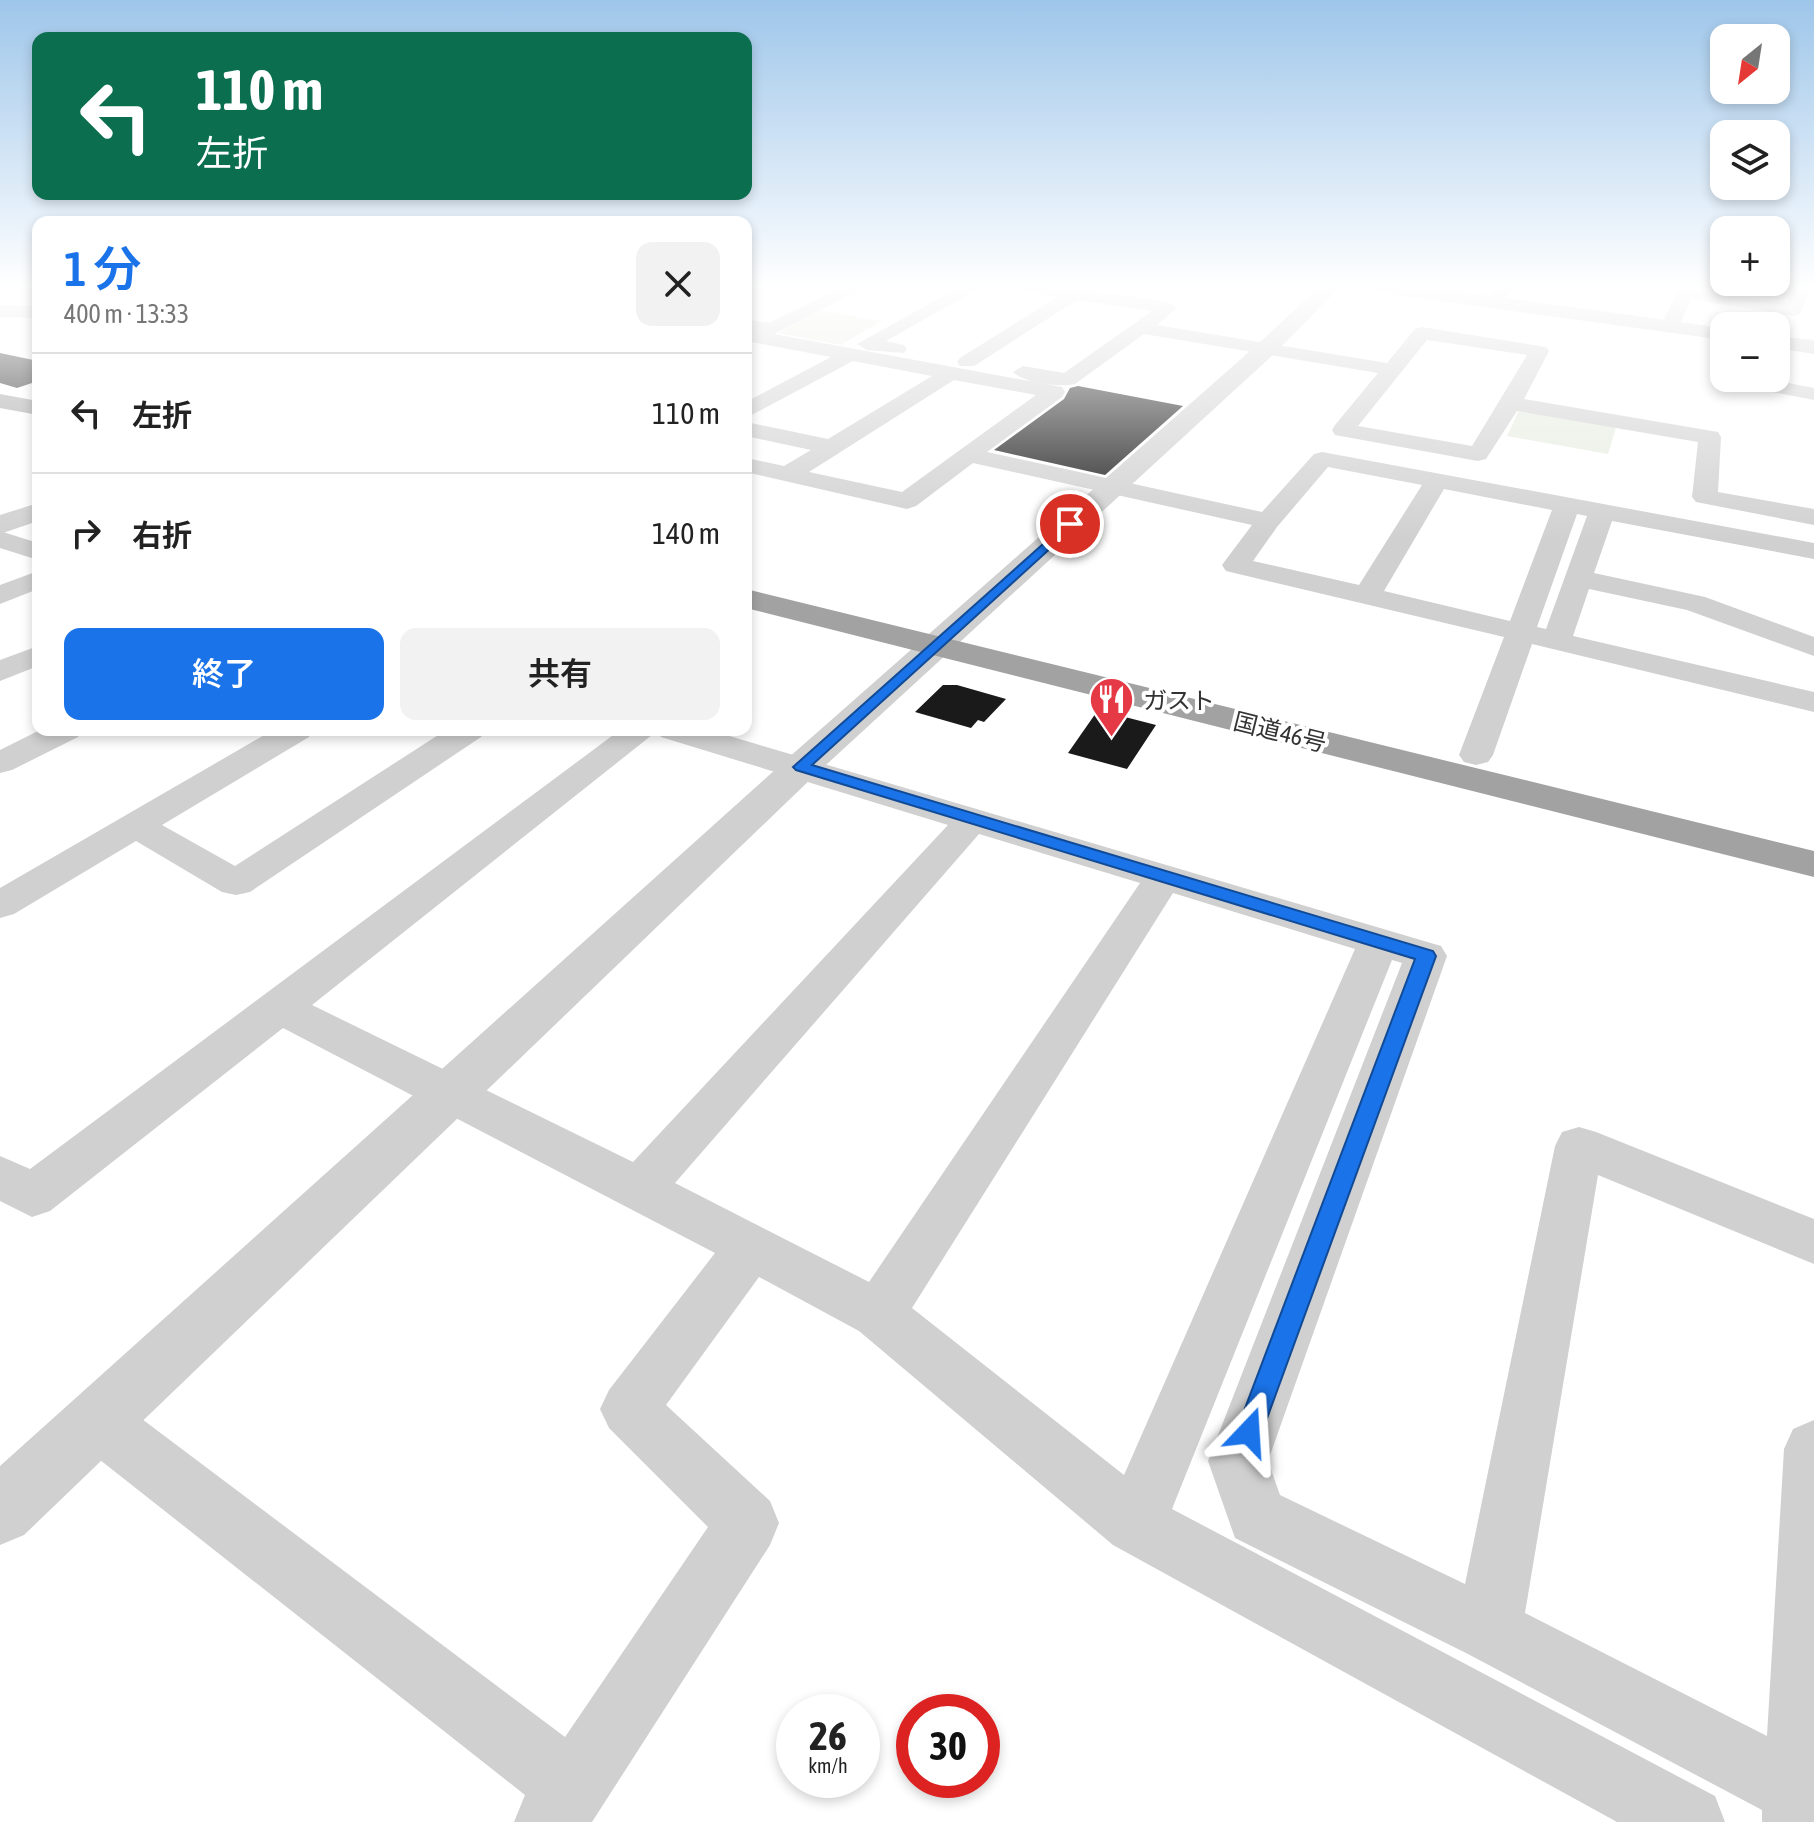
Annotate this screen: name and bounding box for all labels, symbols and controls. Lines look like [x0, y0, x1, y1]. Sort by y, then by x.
north arrow [1710, 24, 1790, 104]
map controls [1710, 24, 1790, 392]
text: 110 m [196, 58, 323, 122]
icon: left [64, 64, 168, 168]
button: layers [1710, 120, 1790, 200]
text: 左折 [196, 132, 268, 174]
button: + [1710, 216, 1790, 296]
text: 1 分 [64, 241, 141, 296]
button: close [636, 242, 720, 326]
text: 400 m · 13:33 [64, 299, 189, 329]
button: − [1710, 312, 1790, 392]
icon: left [64, 391, 108, 435]
text: 110 m [652, 396, 720, 430]
text: 左折 [132, 398, 192, 432]
pin [1036, 490, 1104, 558]
icon: arrive [1048, 502, 1092, 546]
icon: right [64, 511, 108, 555]
text: 140 m [652, 516, 720, 550]
text: 右折 [132, 518, 192, 552]
button: 終了 [64, 628, 384, 720]
button: 共有 [400, 628, 720, 720]
restaurant icon: ガスト [1088, 676, 1136, 739]
place label: ガスト [1143, 687, 1215, 714]
street label: 国道46号 [1231, 707, 1329, 757]
position arrow [1207, 1390, 1291, 1474]
speed limit sign: 30 [896, 1694, 1000, 1798]
text: 26 [809, 1713, 847, 1758]
text: km/h [808, 1754, 848, 1777]

